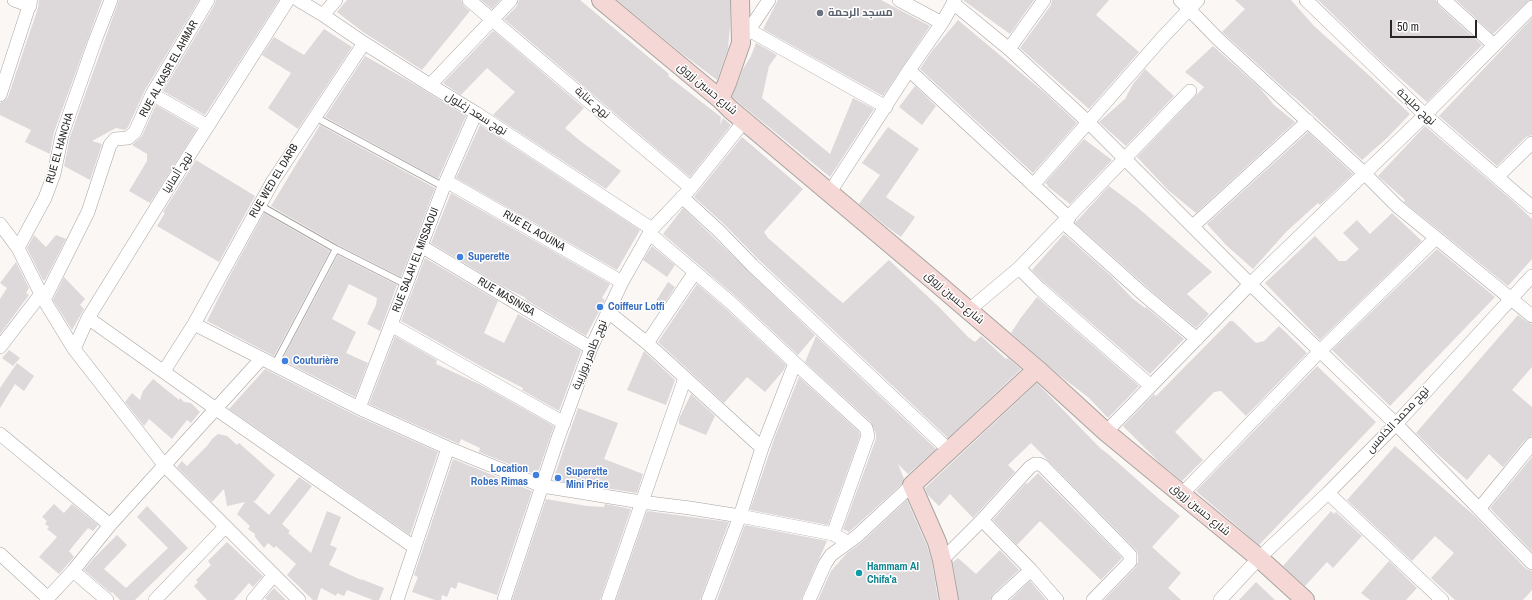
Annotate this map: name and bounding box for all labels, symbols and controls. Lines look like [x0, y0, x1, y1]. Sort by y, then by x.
place label: مسجد الرحمة [828, 6, 893, 20]
marker: مسجد الرحمة [815, 8, 825, 18]
scale bar [1392, 12, 1479, 38]
street label: RUE AL KASR EL AHMAR [137, 18, 201, 120]
text: 50 m [1397, 19, 1419, 35]
street label: شارع حسين زروق [674, 60, 740, 118]
street label: نهج عنابة [572, 84, 612, 122]
street label: نهج صليحة [1394, 86, 1438, 128]
street label: نهج سعد زغلول [443, 90, 509, 138]
street label: RUE EL HANCHA [44, 111, 76, 185]
street label: RUE WED EL DARB [247, 142, 301, 220]
street label: نهج ألمانيا [160, 150, 196, 196]
street label: RUE SALAH EL MISSAOUI [390, 206, 442, 314]
street label: RUE EL AOUINA [501, 208, 567, 254]
place label: Superette [468, 250, 510, 264]
marker: Superette [455, 252, 465, 262]
street label: شارع حسين زروق [922, 269, 986, 327]
street label: RUE MASINISA [475, 275, 537, 319]
place label: Coiffeur Lotfi [608, 300, 665, 314]
marker: Coiffeur Lotfi [595, 302, 605, 312]
street label: نهج طاهر بوزريبة [570, 318, 610, 392]
place label: Couturière [293, 354, 339, 368]
marker: Couturière [280, 356, 290, 366]
street label: نهج محمد الخامس [1364, 384, 1432, 456]
place label: Location Robes Rimas [471, 462, 528, 488]
place label: Superette Mini Price [566, 465, 609, 491]
marker: Location Robes Rimas [531, 470, 541, 480]
marker: Superette Mini Price [553, 473, 563, 483]
street label: شارع حسين زروق [1167, 481, 1233, 539]
place label: Hammam Al Chifa'a [867, 560, 919, 586]
marker: Hammam Al Chifa'a [854, 568, 864, 578]

